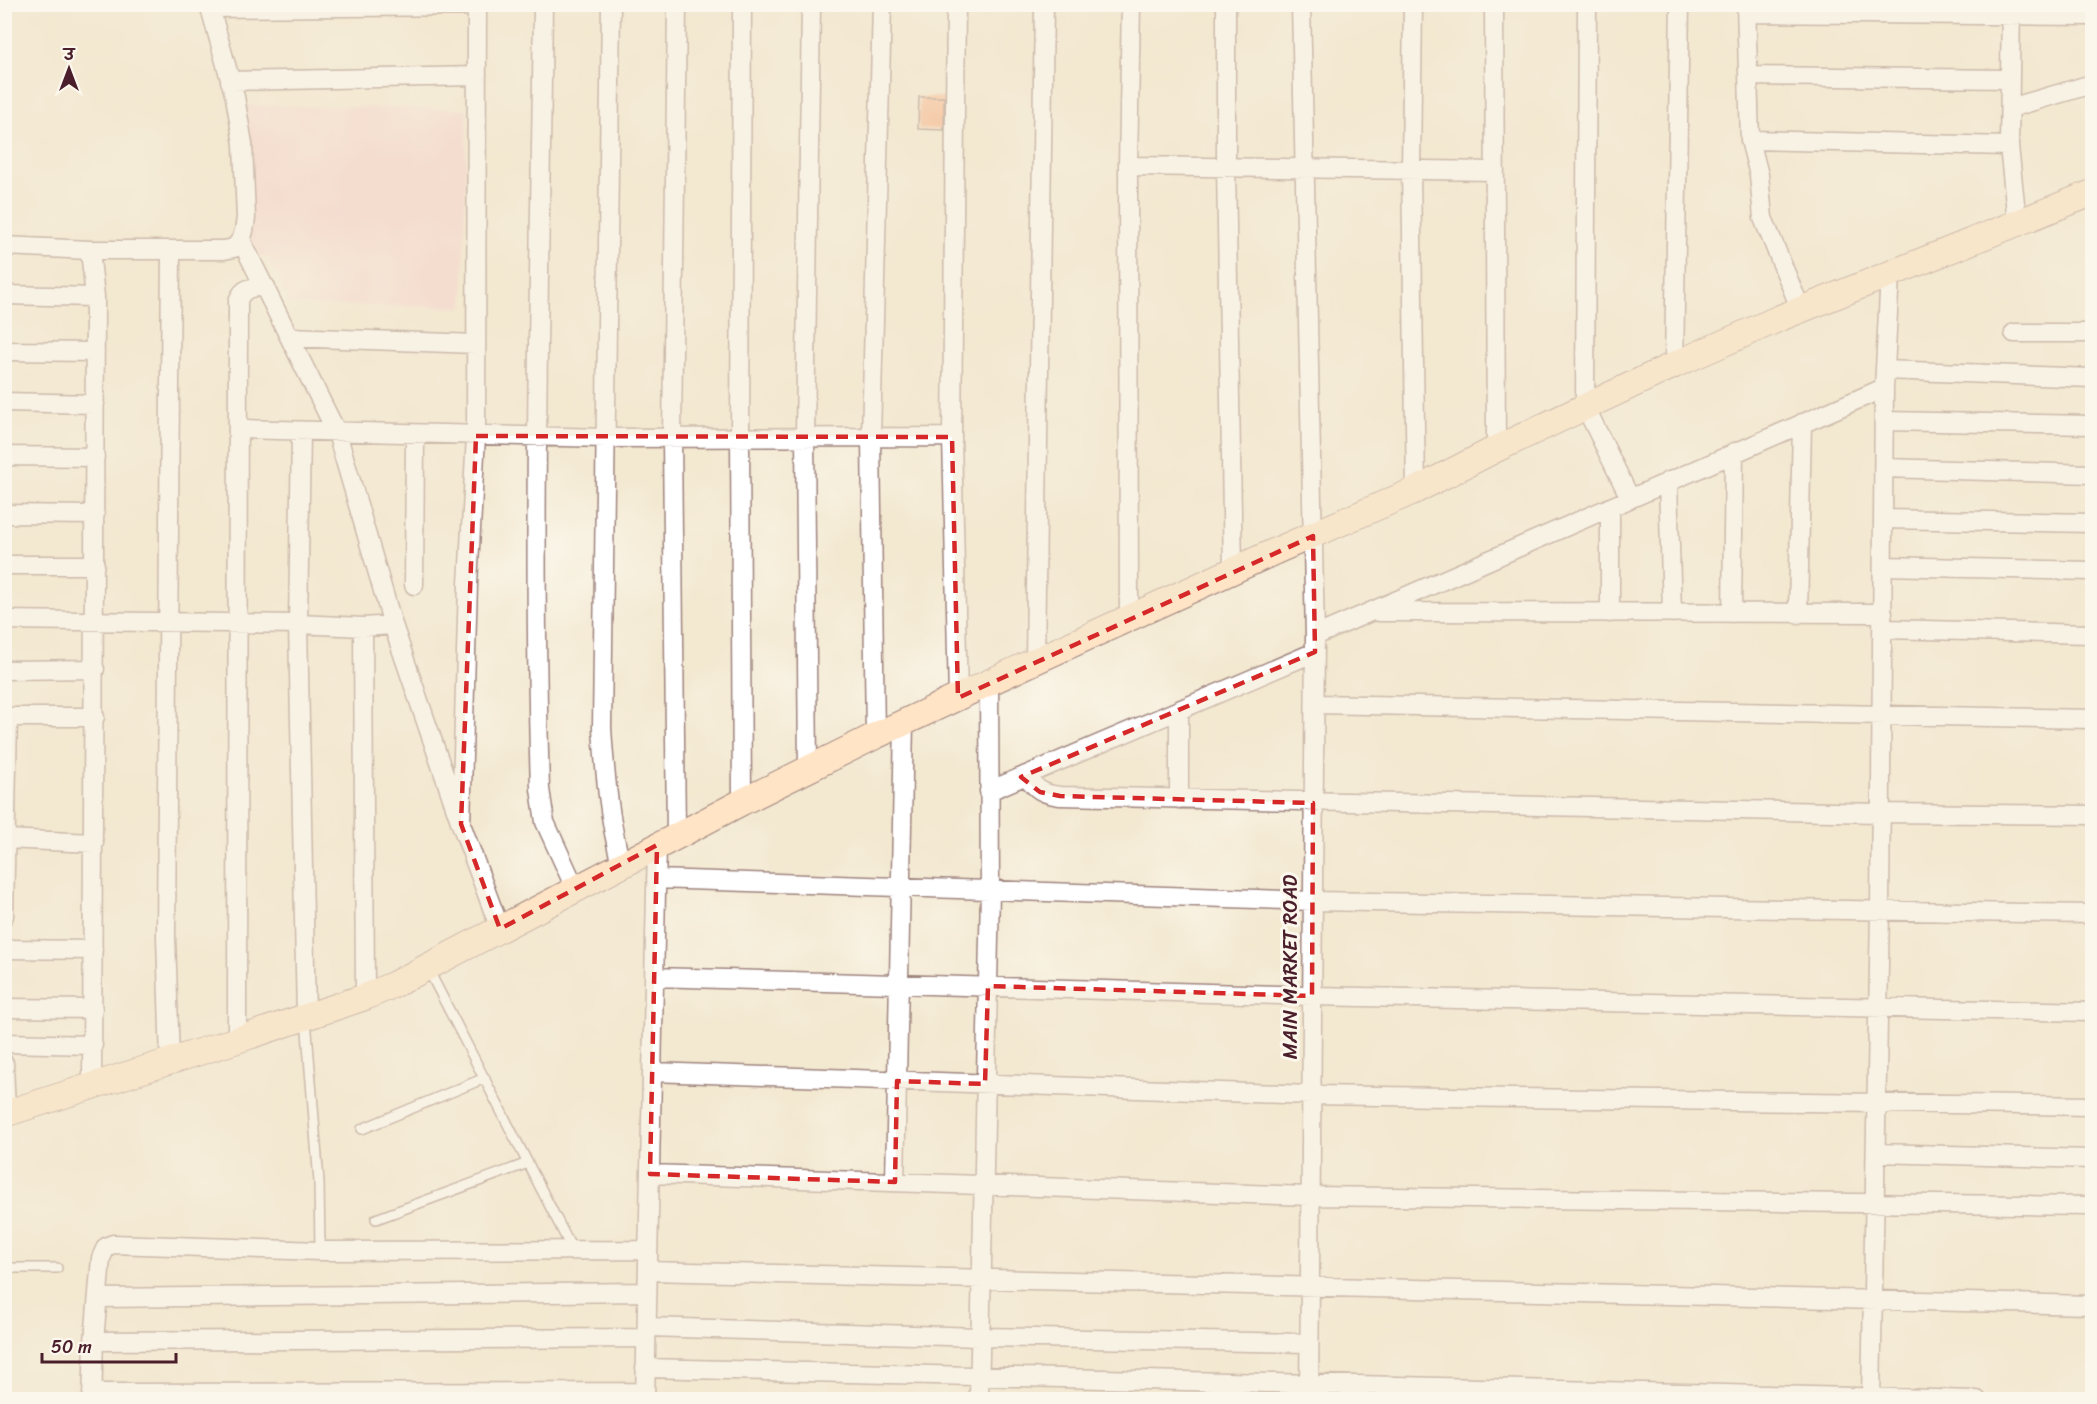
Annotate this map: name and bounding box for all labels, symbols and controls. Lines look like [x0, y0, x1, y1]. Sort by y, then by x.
north arrow [39, 39, 99, 99]
text: उ [62, 40, 76, 69]
street label: MAIN MARKET ROAD [1273, 875, 1308, 1059]
scale bar [42, 1326, 176, 1364]
text: 50 m [51, 1331, 92, 1363]

